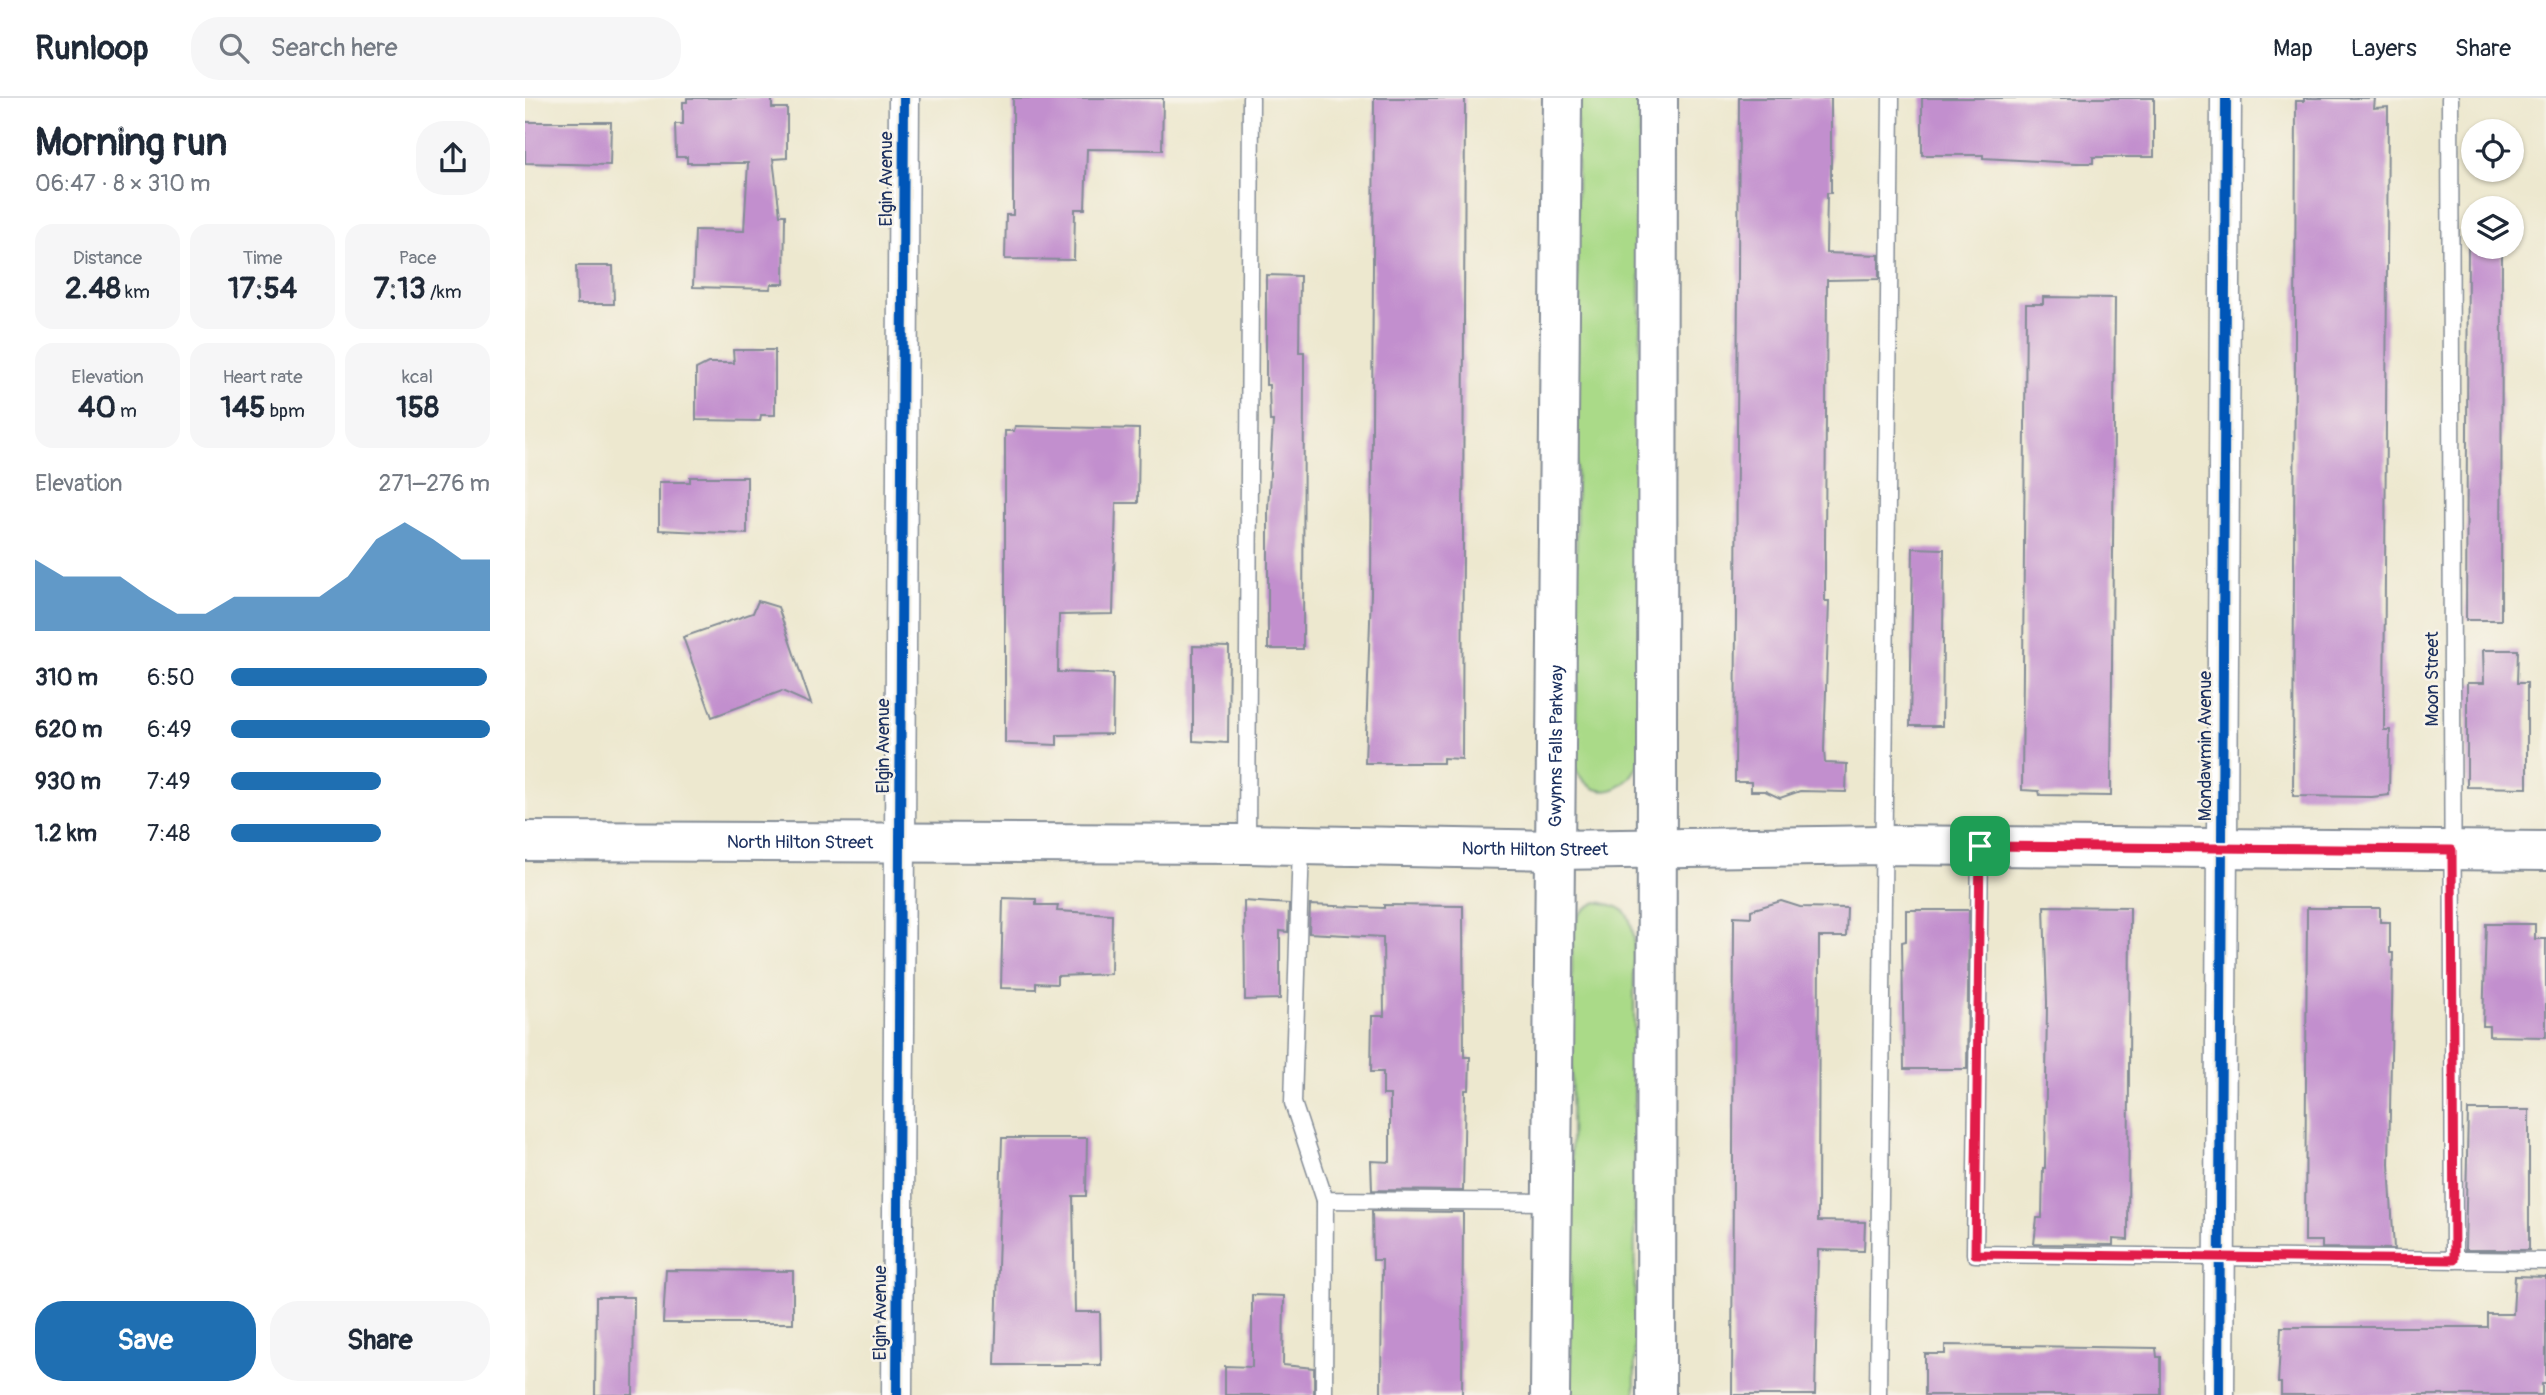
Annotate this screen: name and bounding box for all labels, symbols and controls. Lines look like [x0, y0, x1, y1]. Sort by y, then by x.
search box [191, 17, 681, 80]
text: Runloop [35, 28, 149, 69]
icon: search [215, 29, 253, 67]
text: Search here [271, 32, 398, 64]
text: Map [2273, 34, 2313, 63]
text: Layers [2351, 34, 2417, 63]
text: Share [2455, 34, 2511, 63]
text: Morning run [35, 119, 227, 167]
map controls [2461, 119, 2524, 259]
button: locate [2461, 119, 2524, 182]
button: share [416, 121, 490, 195]
street label: Elgin Avenue [875, 131, 898, 227]
text: 06:47 · 8 × 310 m [35, 169, 210, 198]
button: layers [2461, 196, 2524, 259]
text: Distance [73, 246, 142, 270]
text: Time [243, 246, 282, 270]
text: Pace [399, 246, 436, 270]
text: 2.48 [65, 270, 121, 307]
text: 17:54 [228, 270, 297, 307]
text: 7:13 [373, 270, 426, 307]
text: km [121, 280, 150, 304]
text: /km [426, 280, 462, 304]
text: Elevation [71, 365, 144, 389]
text: Heart rate [222, 365, 303, 389]
text: kcal [402, 365, 433, 389]
text: 40 [78, 389, 116, 426]
text: 145 [220, 389, 266, 426]
text: 158 [396, 389, 439, 426]
text: m [116, 399, 137, 423]
text: bpm [266, 399, 305, 423]
text: Elevation [35, 469, 123, 498]
text: 271–276 m [379, 469, 490, 498]
street label: Moon Street [2421, 631, 2444, 727]
text: 310 m [35, 663, 98, 692]
text: 6:50 [147, 663, 195, 692]
street label: Gwynns Falls Parkway [1544, 665, 1568, 827]
street label: Mondawmin Avenue [2194, 671, 2217, 821]
street label: Elgin Avenue [872, 698, 895, 794]
text: 620 m [35, 715, 102, 744]
text: 6:49 [147, 715, 192, 744]
text: 930 m [35, 767, 101, 796]
text: 7:49 [147, 767, 191, 796]
pin [1950, 816, 2010, 876]
text: 1.2 km [35, 819, 97, 848]
text: 7:48 [147, 819, 190, 848]
icon: arrive [1961, 827, 1999, 865]
street label: North Hilton Street [727, 830, 874, 854]
street label: North Hilton Street [1461, 837, 1609, 862]
street label: Elgin Avenue [869, 1265, 892, 1361]
button: Save [35, 1301, 256, 1381]
button: Share [270, 1301, 490, 1381]

